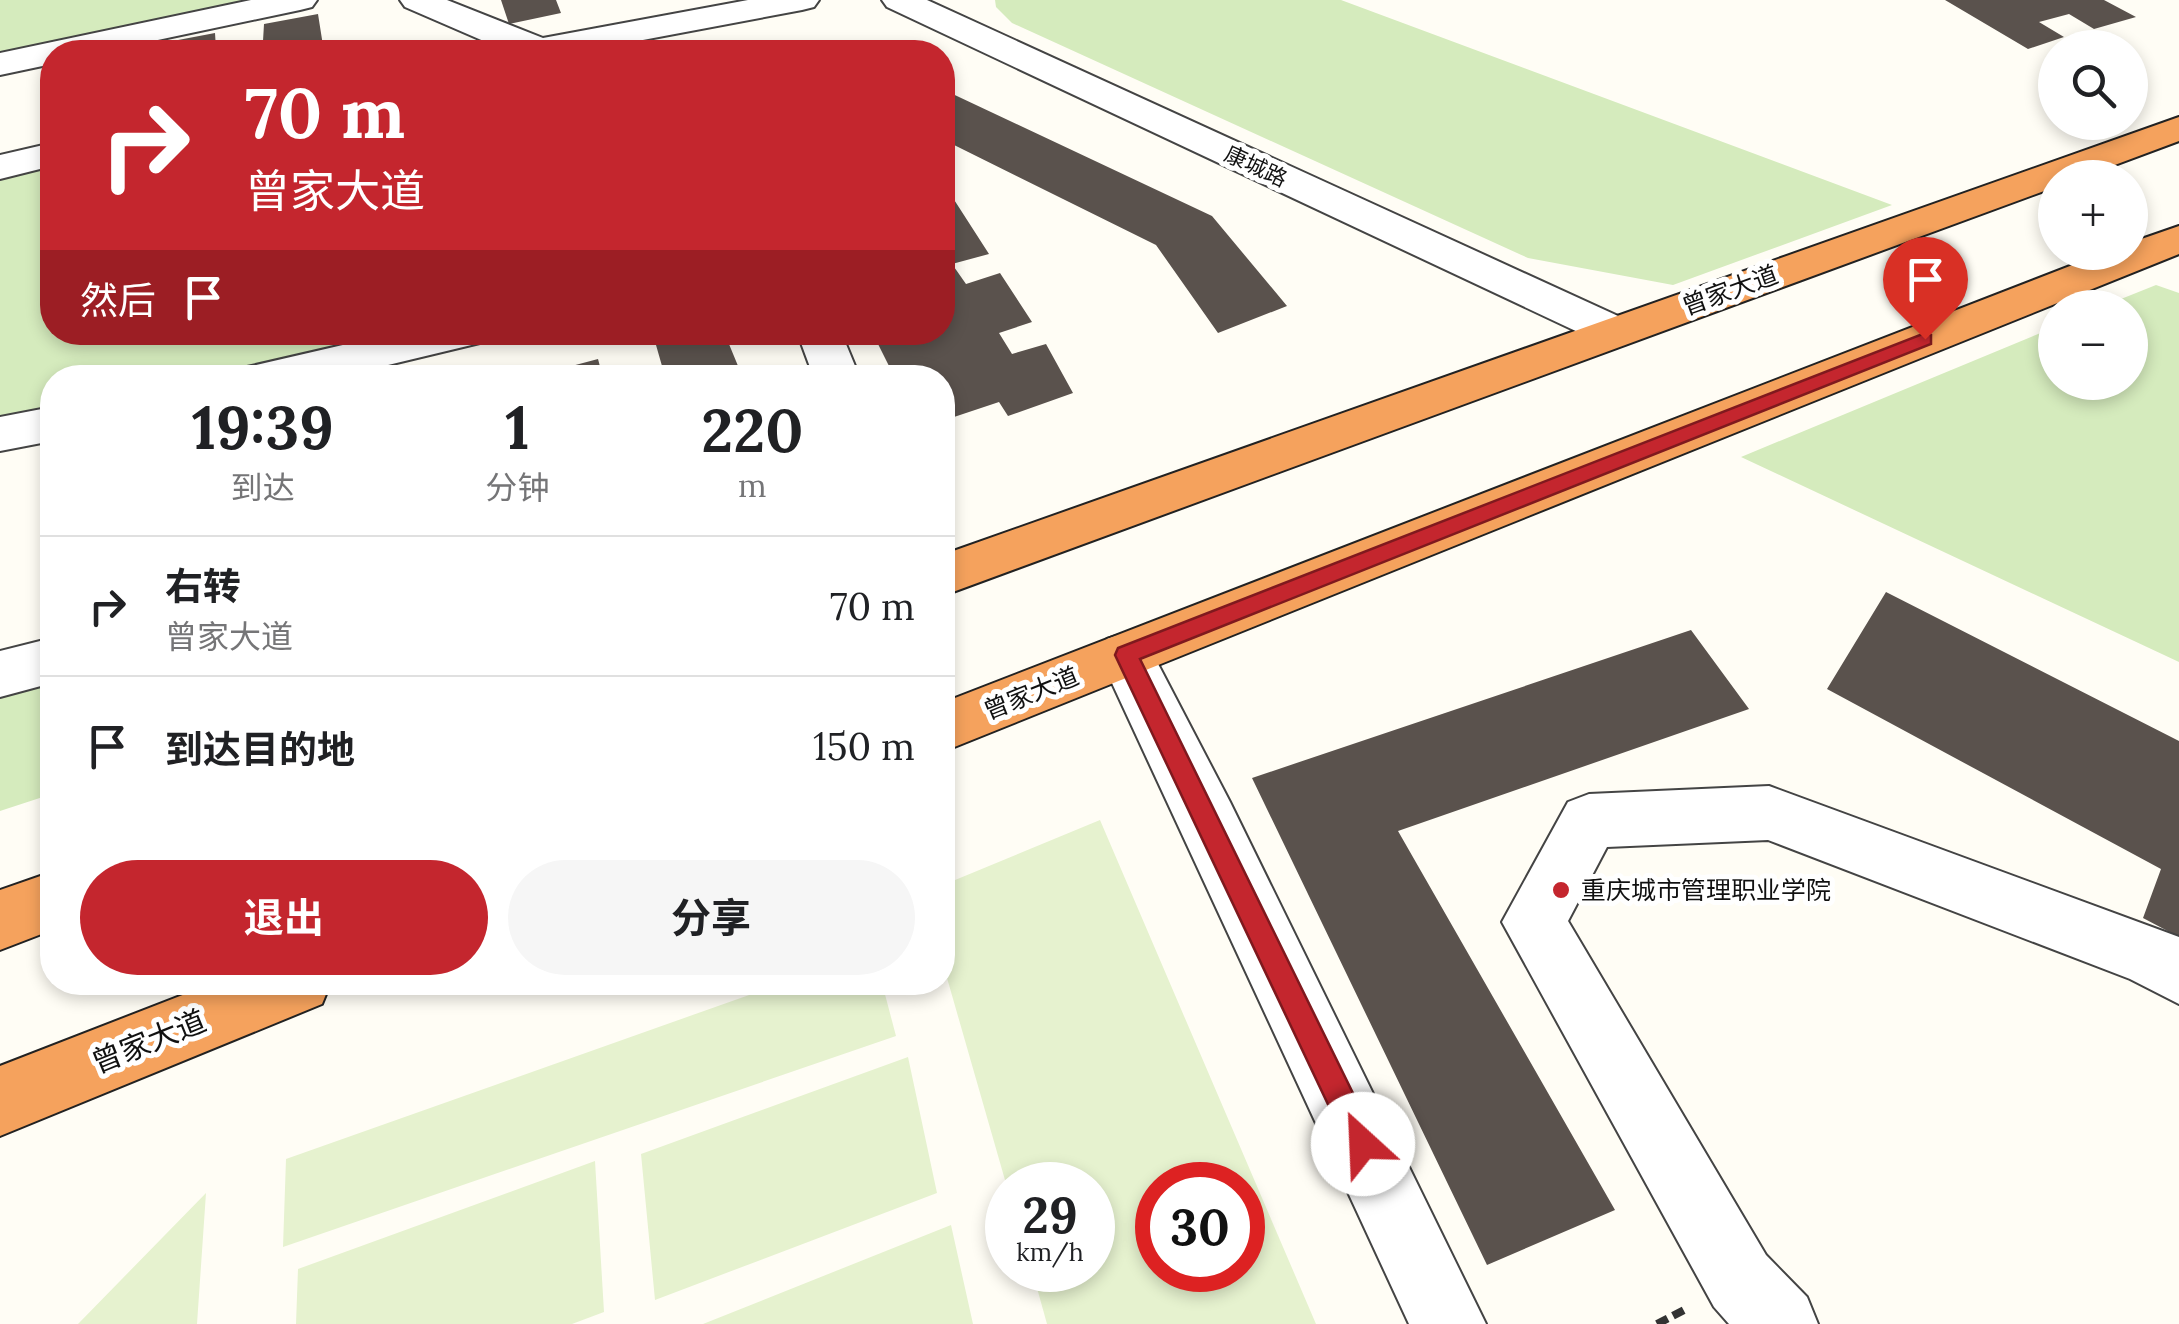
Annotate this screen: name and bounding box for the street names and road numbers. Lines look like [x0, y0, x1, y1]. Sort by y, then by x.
street label: 康城路 [1220, 139, 1292, 193]
street label: 曾家大道 [1678, 258, 1782, 322]
street label: 曾家大道 [979, 659, 1083, 727]
street label: 曾家大道 [86, 1001, 211, 1081]

